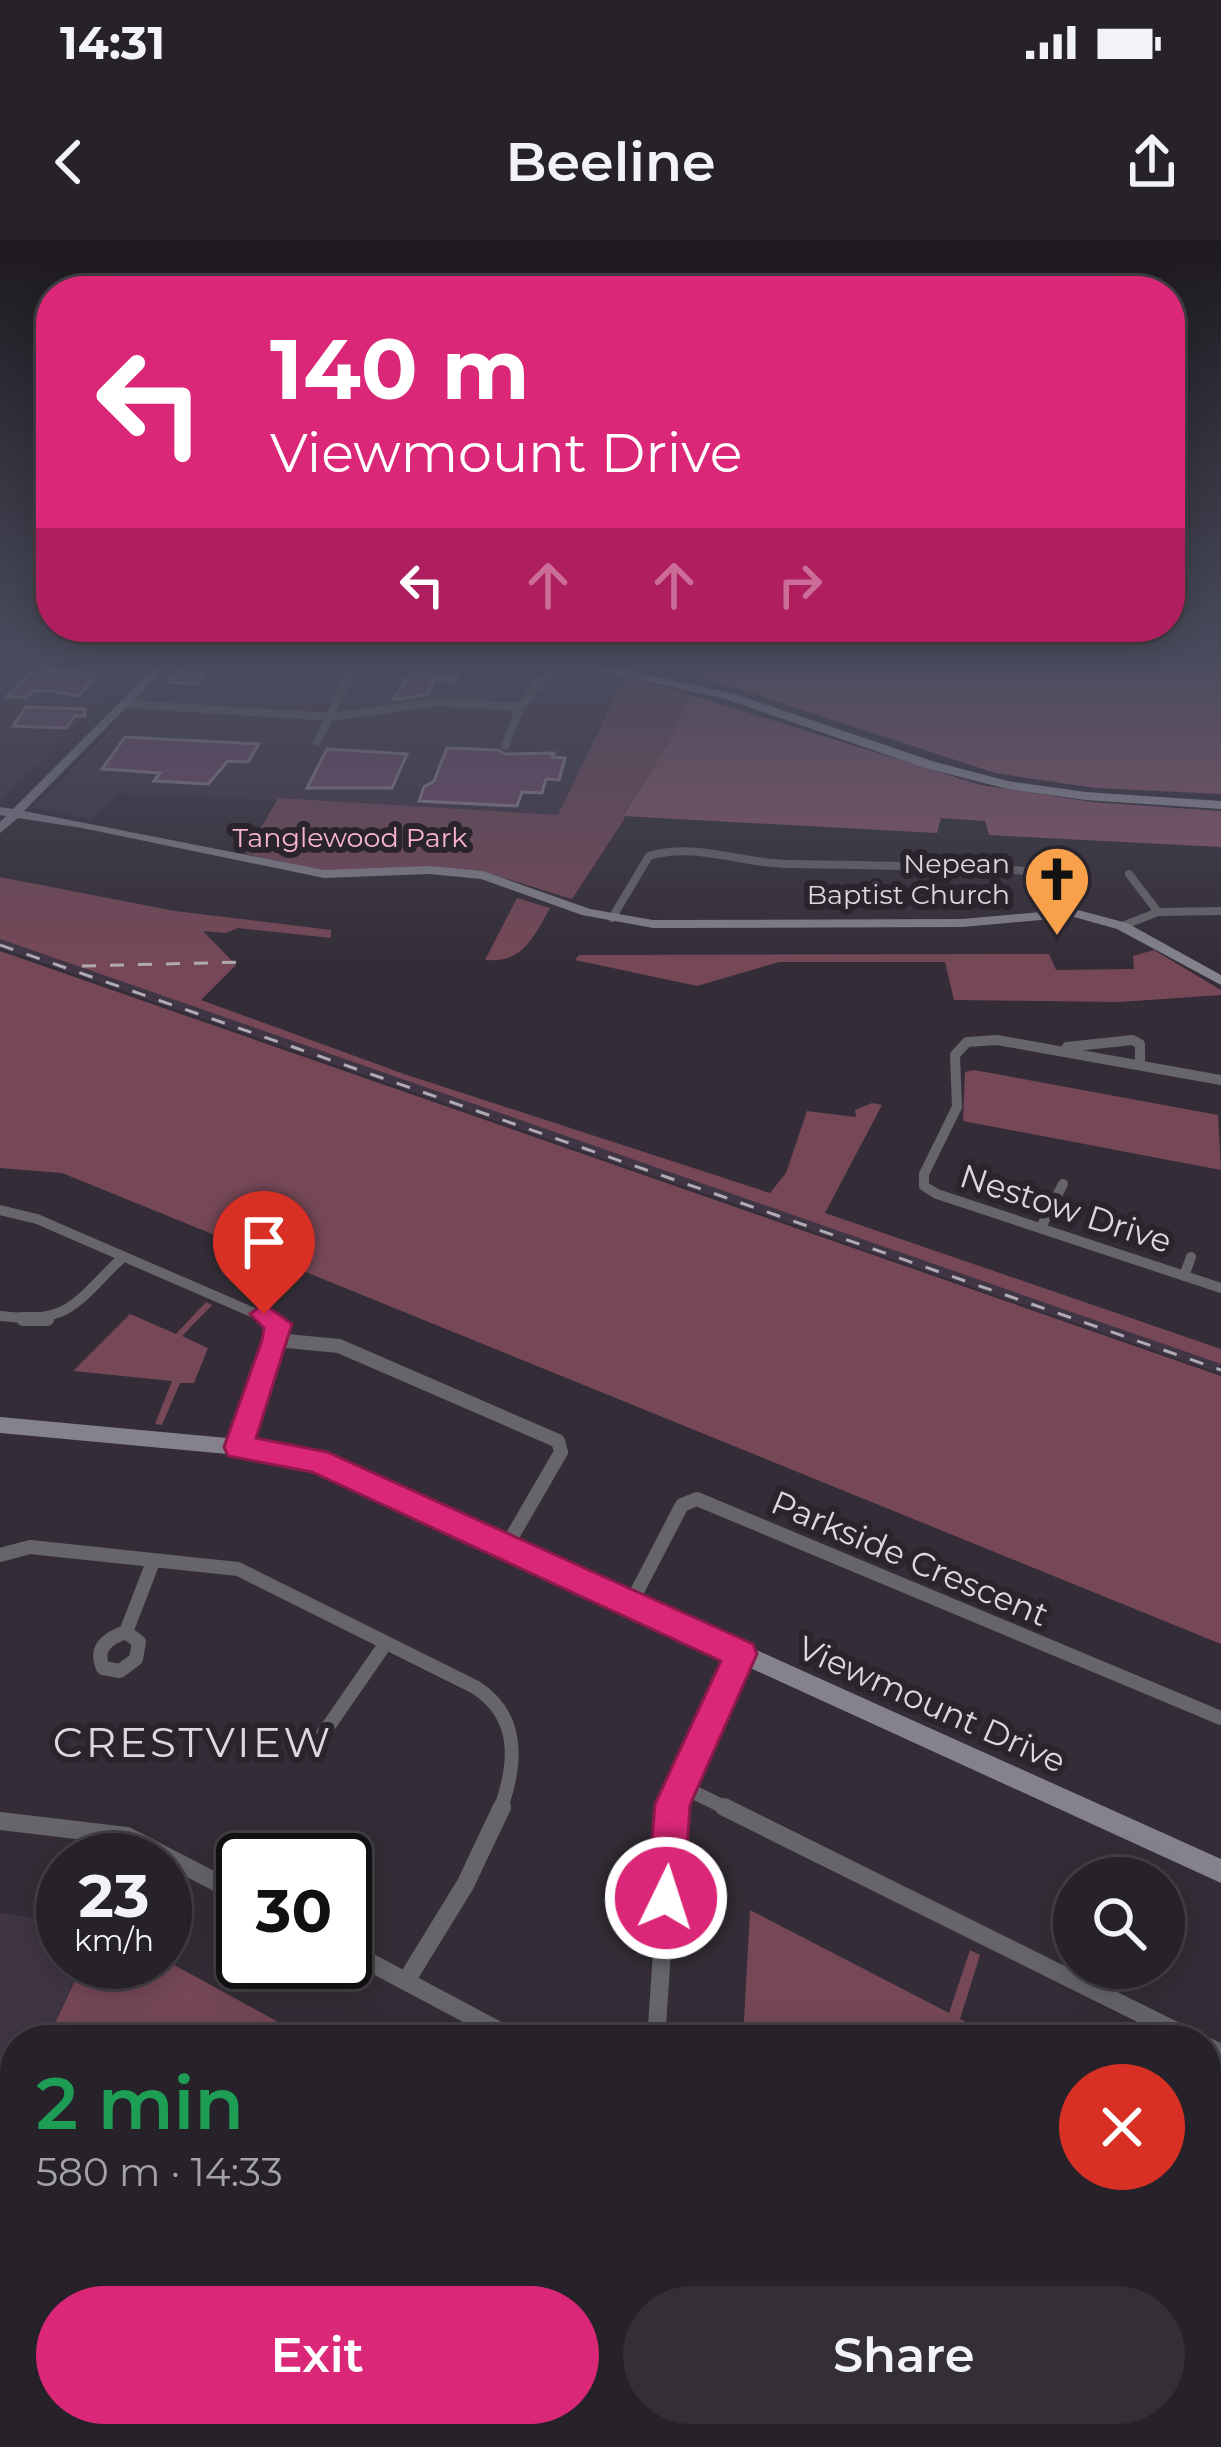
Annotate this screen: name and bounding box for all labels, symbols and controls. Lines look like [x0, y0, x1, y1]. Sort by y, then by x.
text: 14:31 [60, 15, 165, 70]
icon: back [36, 129, 102, 195]
text: Beeline [505, 129, 716, 195]
icon: share [1119, 129, 1185, 195]
text: 140 m [270, 318, 530, 420]
icon: left [72, 324, 228, 480]
text: Viewmount Drive [270, 420, 742, 486]
icon: left [389, 552, 455, 618]
icon: ahead [515, 552, 581, 618]
icon: ahead [641, 552, 707, 618]
icon: right [767, 552, 833, 618]
park label: Tanglewood Park [233, 821, 468, 854]
church icon: Nepean Baptist Church [1022, 844, 1092, 938]
place label: Nepean Baptist Church [807, 847, 1010, 911]
street label: Nestow Drive [955, 1155, 1177, 1261]
pin [213, 1191, 315, 1314]
icon: arrive [231, 1209, 297, 1275]
street label: Parkside Crescent [766, 1482, 1054, 1634]
street label: Viewmount Drive [792, 1627, 1072, 1781]
district label: CRESTVIEW [53, 1716, 333, 1768]
speed limit sign: 30 [216, 1833, 372, 1989]
position arrow [603, 1835, 729, 1961]
map controls [1053, 1857, 1185, 1989]
button: search [1053, 1857, 1185, 1989]
text: 23 [79, 1859, 149, 1932]
text: km/h [74, 1922, 154, 1959]
text: 2 min [36, 2059, 244, 2147]
button: close [1059, 2064, 1185, 2190]
text: 580 m · 14:33 [36, 2148, 283, 2196]
button: Exit [36, 2286, 599, 2424]
button: Share [623, 2286, 1185, 2424]

